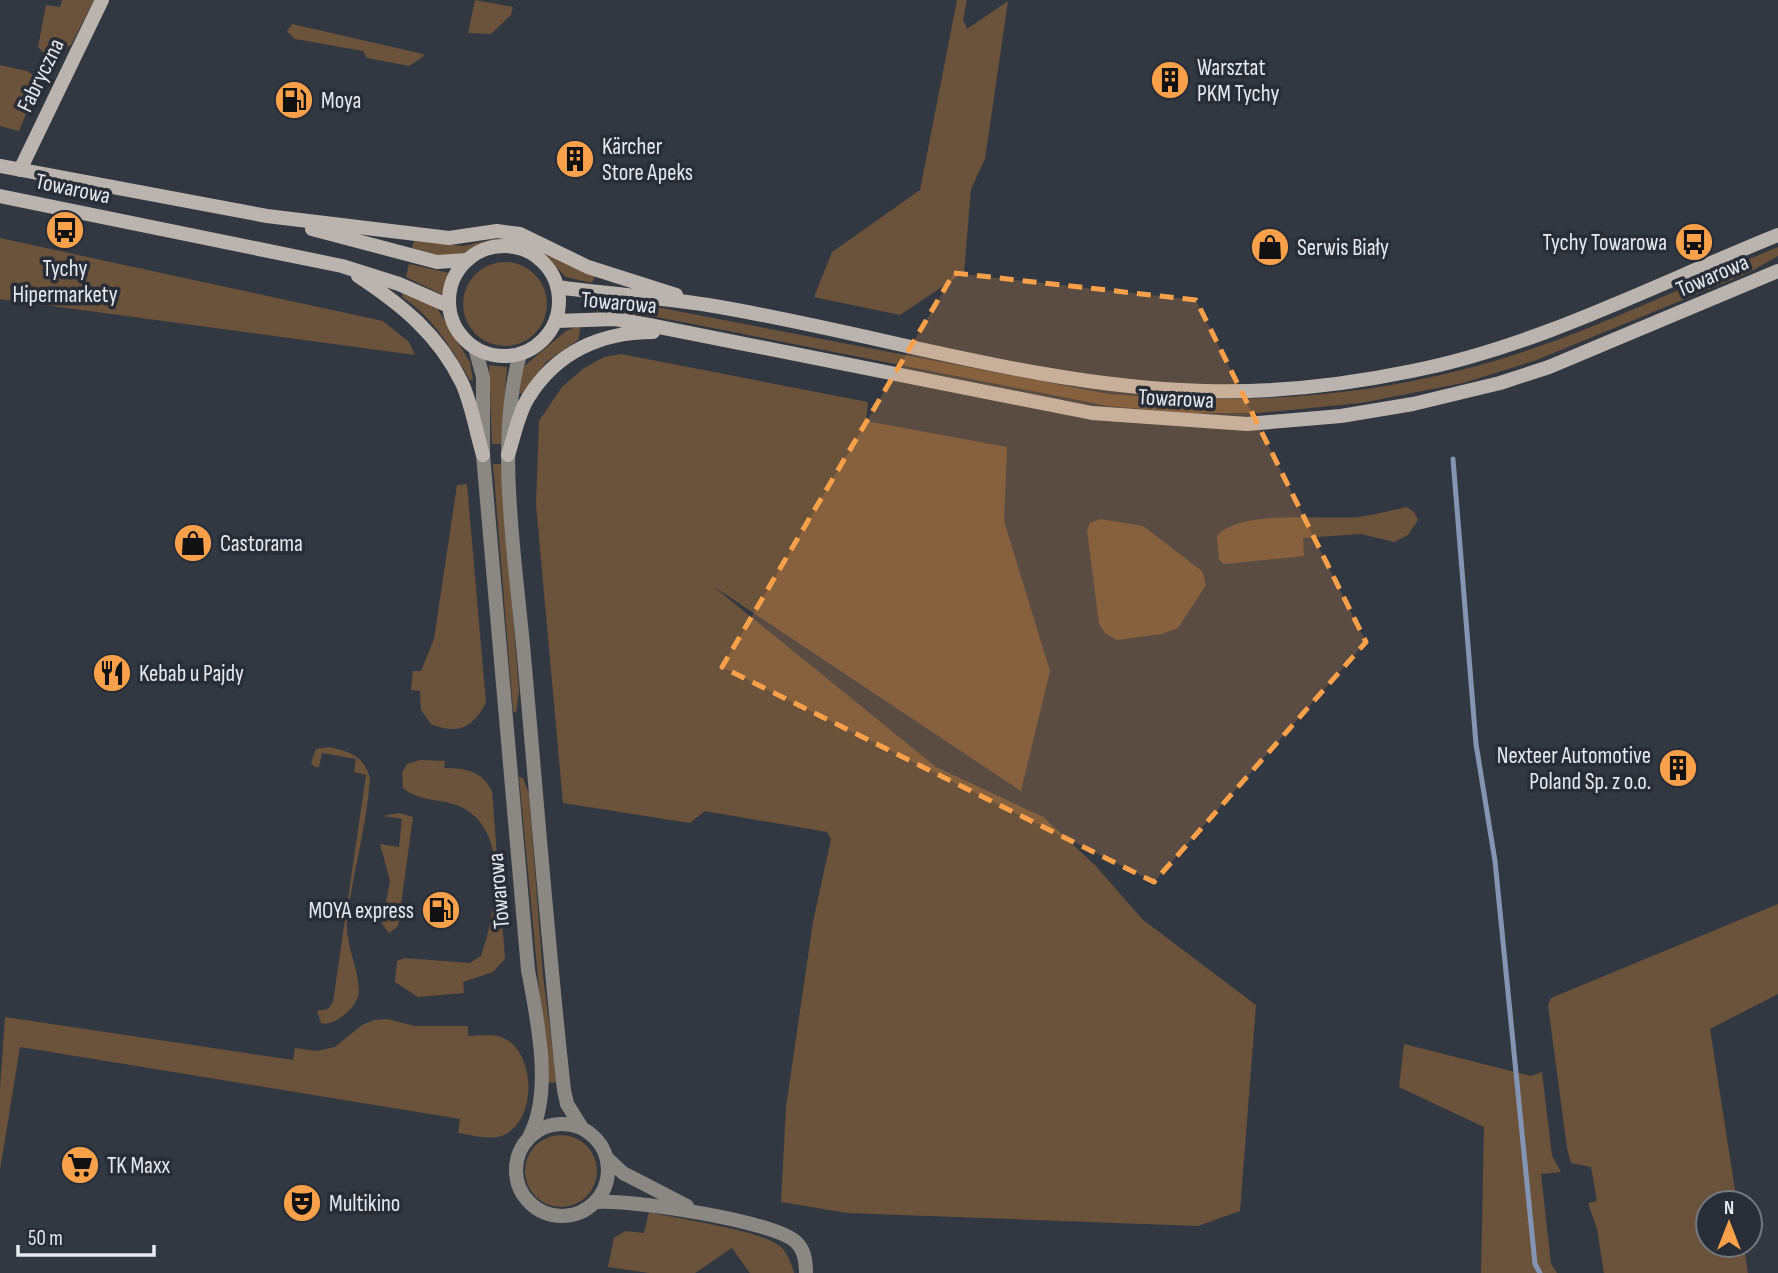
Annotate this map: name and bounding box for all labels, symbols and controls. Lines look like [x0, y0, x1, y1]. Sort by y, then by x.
street label: Fabryczna [11, 34, 71, 117]
place label: Warsztat PKM Tychy [1197, 54, 1280, 108]
building icon: Warsztat PKM Tychy [1149, 59, 1191, 101]
fuel station icon: Moya [273, 79, 315, 121]
place label: Moya [321, 87, 361, 115]
place label: Kärcher Store Apeks [602, 133, 693, 187]
building icon: Kärcher Store Apeks [554, 138, 596, 180]
street label: Towarowa [33, 167, 113, 211]
bus stop icon: Tychy Hipermarkety [44, 209, 86, 251]
bus stop icon: Tychy Towarowa [1673, 221, 1715, 263]
shop icon: Serwis Biały [1249, 226, 1291, 268]
place label: Tychy Towarowa [1543, 229, 1667, 257]
place label: Serwis Biały [1297, 234, 1389, 262]
street label: Towarowa [1672, 248, 1753, 304]
place label: Tychy Hipermarkety [12, 255, 118, 309]
street label: Towarowa [580, 286, 658, 320]
street label: Towarowa [1137, 383, 1215, 415]
shop icon: Castorama [172, 522, 214, 564]
place label: Castorama [220, 530, 303, 558]
restaurant icon: Kebab u Pajdy [91, 652, 133, 694]
place label: Kebab u Pajdy [139, 660, 244, 688]
place label: Nexteer Automotive Poland Sp. z o.o. [1497, 742, 1651, 796]
building icon: Nexteer Automotive Poland Sp. z o.o. [1657, 747, 1699, 789]
street label: Towarowa [482, 852, 516, 930]
fuel station icon: MOYA express [420, 889, 462, 931]
place label: MOYA express [308, 897, 414, 925]
supermarket icon: TK Maxx [59, 1144, 101, 1186]
place label: TK Maxx [107, 1152, 171, 1180]
theatre icon: Multikino [281, 1182, 323, 1224]
north arrow [1694, 1189, 1764, 1259]
place label: Multikino [329, 1190, 400, 1218]
text: N [1724, 1197, 1734, 1220]
scale bar [18, 1214, 154, 1258]
text: 50 m [28, 1226, 63, 1251]

